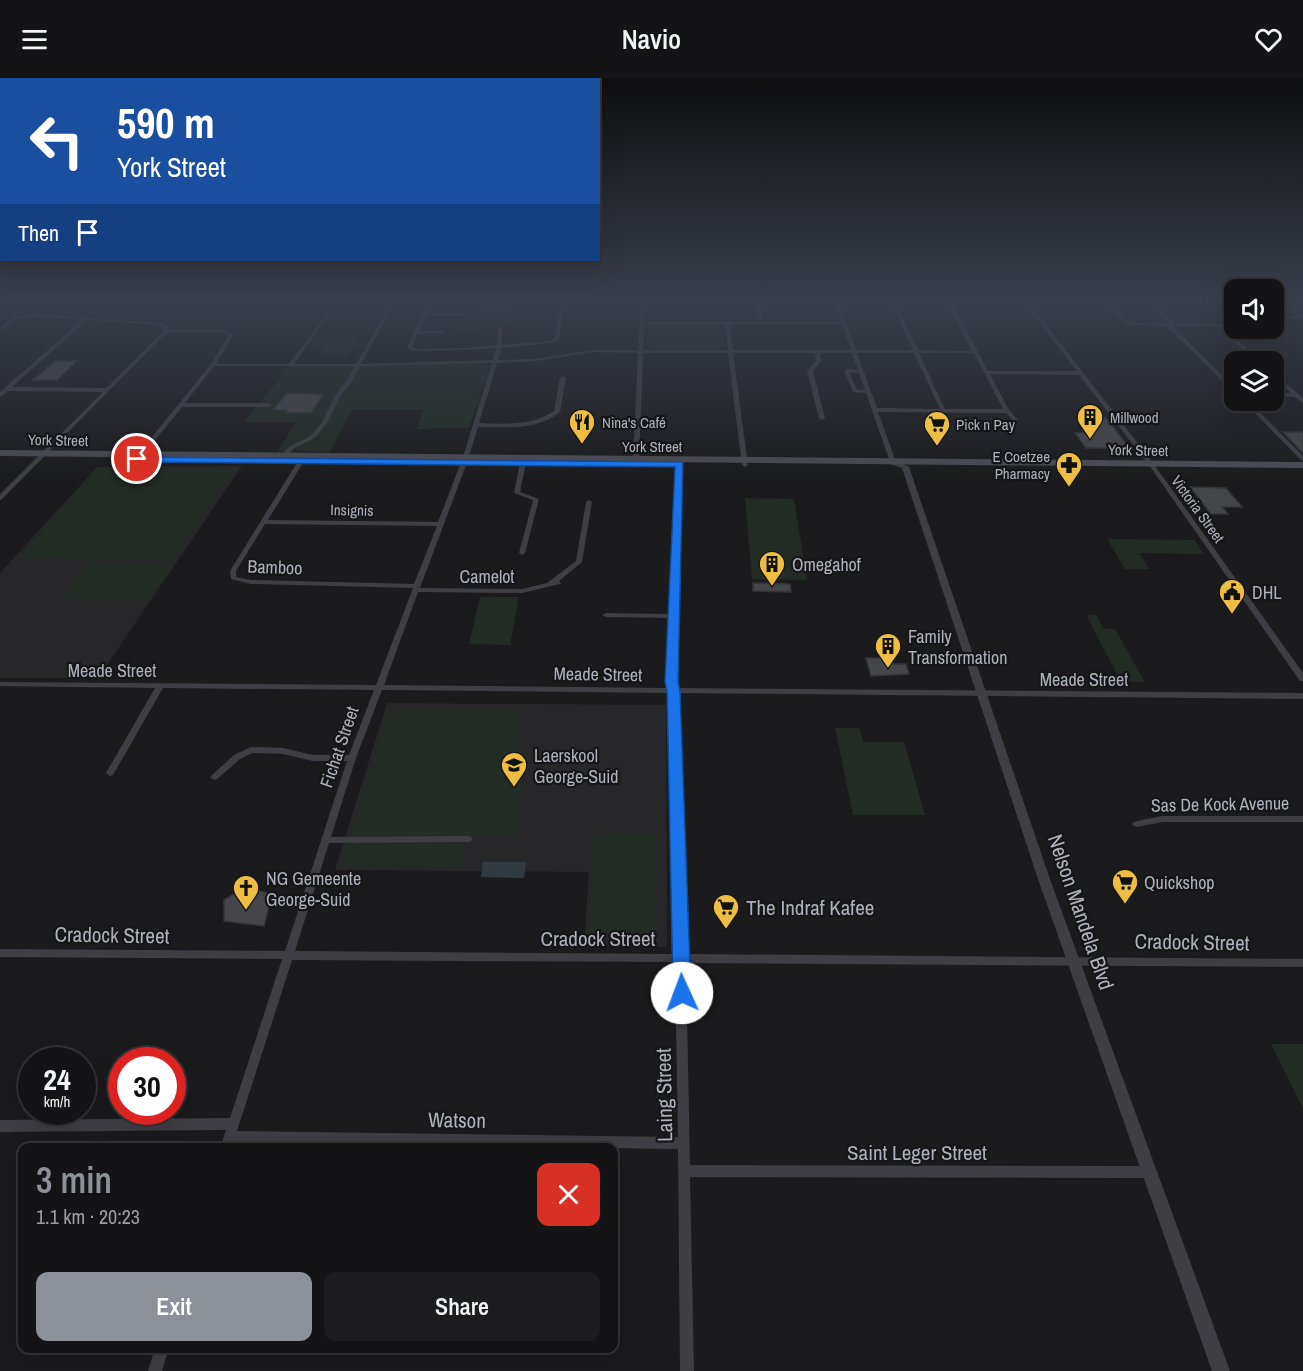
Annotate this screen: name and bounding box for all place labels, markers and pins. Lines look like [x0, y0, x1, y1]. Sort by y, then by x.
building icon: Millwood [1075, 402, 1105, 440]
restaurant icon: Nina's Café [567, 407, 597, 445]
place label: Millwood [1110, 407, 1159, 428]
supermarket icon: Pick n Pay [922, 409, 952, 447]
place label: Nina's Café [602, 412, 666, 433]
place label: Pick n Pay [956, 414, 1016, 435]
pin [111, 433, 162, 484]
place label: E Coetzee Pharmacy [993, 446, 1051, 484]
pharmacy icon: E Coetzee Pharmacy [1054, 450, 1084, 488]
building icon: Omegahof [757, 549, 787, 587]
place label: Omegahof [792, 552, 862, 577]
public building icon: DHL [1217, 577, 1247, 615]
place label: DHL [1252, 580, 1282, 605]
place label: Family Transformation [908, 624, 1008, 670]
building icon: Family Transformation [873, 631, 903, 669]
place label: Laerskool George-Suid [534, 743, 619, 789]
school or university icon: Laerskool George-Suid [499, 750, 529, 788]
place label: NG Gemeente George-Suid [266, 866, 361, 912]
supermarket icon: Quickshop [1110, 867, 1140, 905]
place label: Quickshop [1144, 870, 1215, 895]
church icon: NG Gemeente George-Suid [231, 873, 261, 911]
supermarket icon: The Indraf Kafee [711, 892, 741, 930]
place label: The Indraf Kafee [746, 893, 874, 922]

